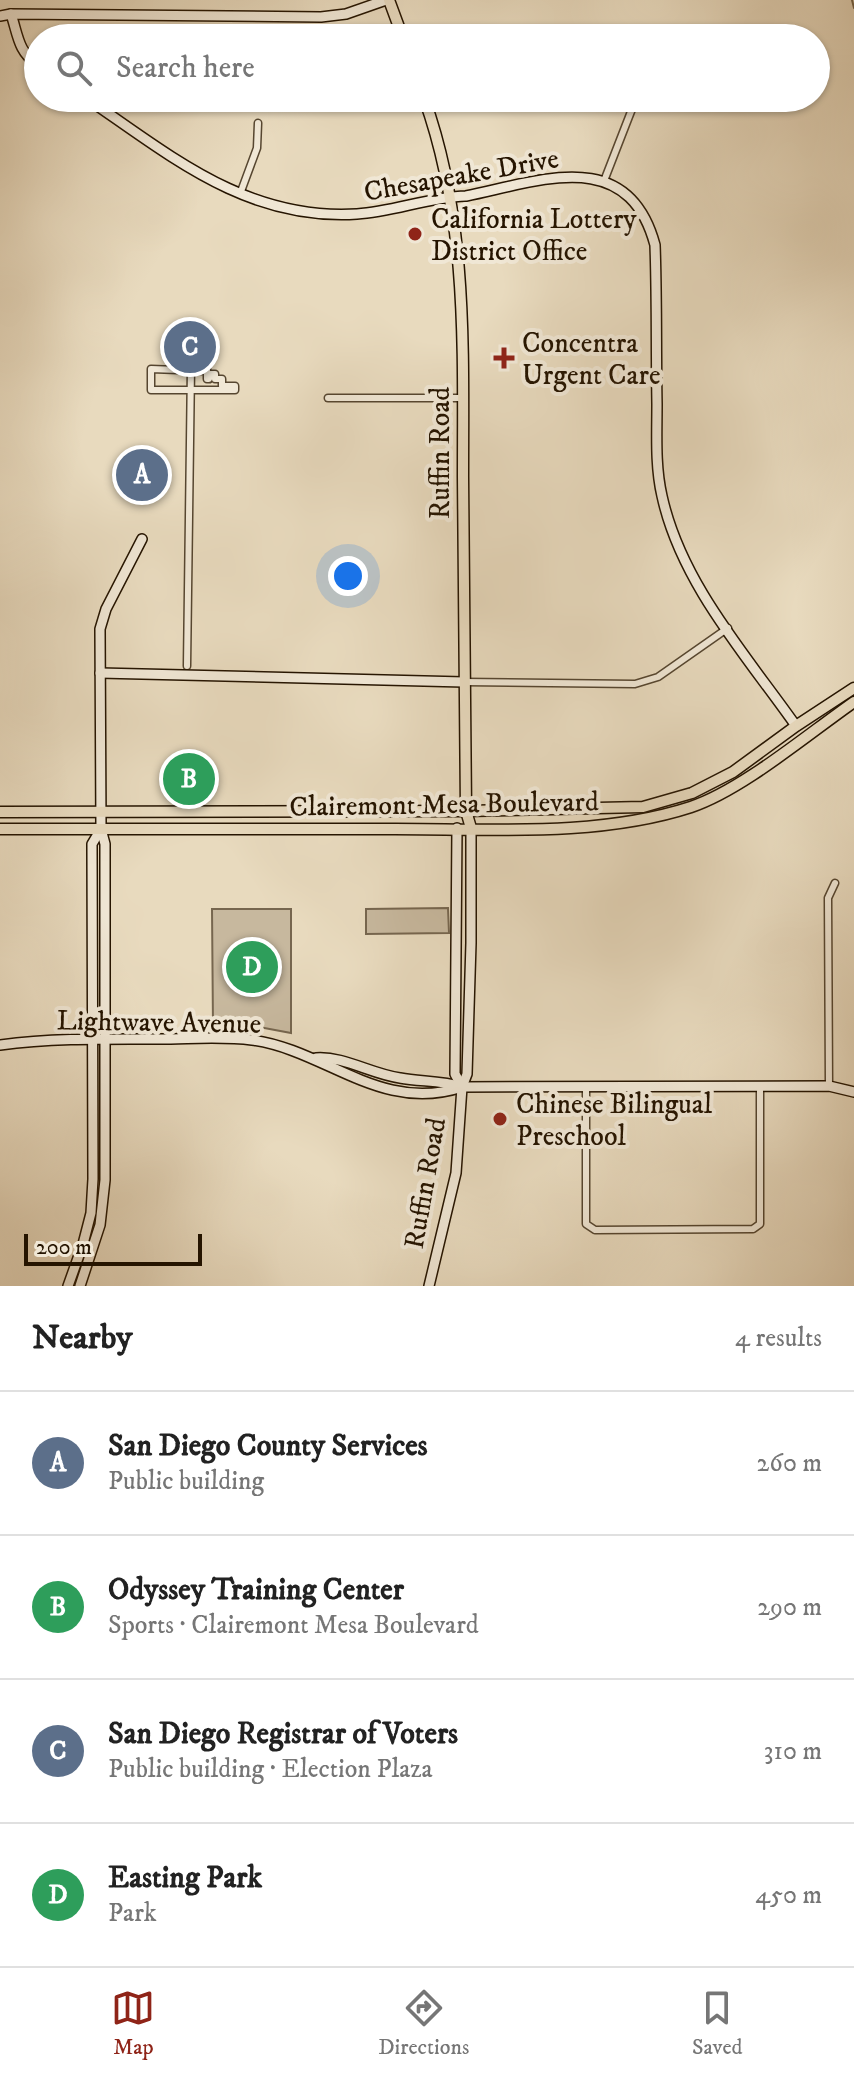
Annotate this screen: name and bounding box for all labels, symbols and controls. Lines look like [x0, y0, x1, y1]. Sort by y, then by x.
search box [24, 24, 830, 112]
icon: search [52, 46, 96, 90]
text: Search here [116, 50, 255, 87]
street label: Chesapeake Drive [361, 141, 561, 210]
place label: California Lottery District Office [431, 202, 637, 269]
marker: California Lottery District Office [406, 225, 424, 243]
pin: C [164, 317, 216, 377]
place label: Concentra Urgent Care [522, 326, 660, 393]
marker: Concentra Urgent Care [493, 347, 515, 369]
street label: Ruffin Road [423, 387, 458, 519]
pin: A [116, 445, 168, 505]
your location [328, 556, 368, 596]
pin: B [163, 749, 215, 809]
street label: Clairemont Mesa Boulevard [289, 784, 599, 825]
pin: D [226, 937, 278, 997]
street label: Lightwave Avenue [56, 1003, 262, 1042]
place label: Chinese Bilingual Preschool [516, 1087, 713, 1154]
marker: Chinese Bilingual Preschool [491, 1110, 509, 1128]
street label: Ruffin Road [397, 1115, 454, 1252]
scale bar [24, 1230, 202, 1266]
text: 200 m [36, 1234, 92, 1261]
text: Nearby [32, 1317, 133, 1359]
text: 4 results [735, 1322, 822, 1355]
text: San Diego County Services [108, 1428, 428, 1465]
text: A [50, 1447, 66, 1480]
text: 260 m [757, 1447, 822, 1480]
text: Public building [108, 1465, 264, 1498]
text: Odyssey Training Center [108, 1572, 404, 1609]
text: B [50, 1591, 66, 1624]
text: 290 m [757, 1591, 822, 1624]
text: Sports · Clairemont Mesa Boulevard [108, 1609, 479, 1642]
text: San Diego Registrar of Voters [108, 1716, 458, 1753]
text: C [49, 1735, 67, 1768]
text: 310 m [764, 1735, 822, 1768]
text: Public building · Election Plaza [108, 1753, 433, 1786]
text: Easting Park [108, 1860, 262, 1897]
text: D [48, 1879, 68, 1912]
text: 450 m [755, 1879, 822, 1912]
text: Park [108, 1897, 157, 1930]
tab: Map [111, 1986, 155, 2061]
tab: Directions [378, 1986, 469, 2061]
tab: Saved [692, 1986, 743, 2061]

